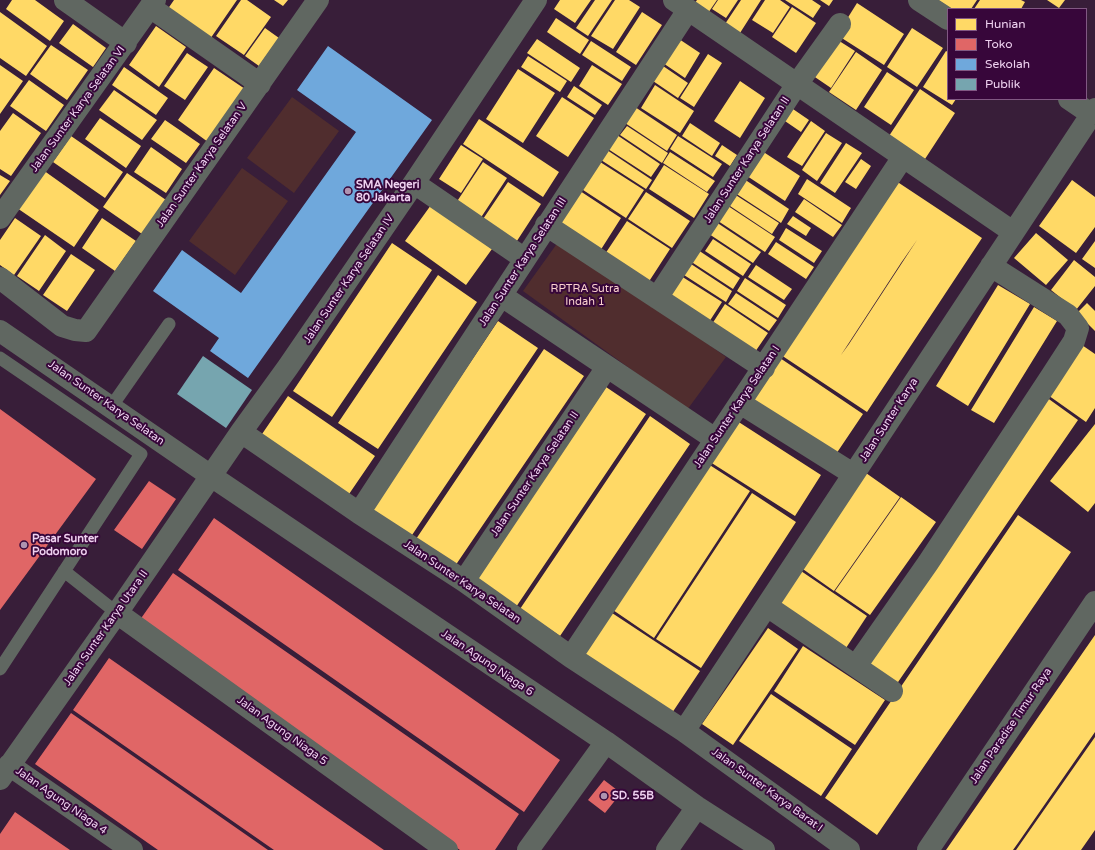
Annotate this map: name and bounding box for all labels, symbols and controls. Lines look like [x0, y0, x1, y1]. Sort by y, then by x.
legend [947, 8, 1087, 100]
text: Hunian [985, 17, 1026, 31]
text: Toko [985, 37, 1013, 51]
street label: Jalan Sunter Karya Selatan VI [28, 44, 128, 174]
text: Sekolah [985, 57, 1030, 71]
text: Publik [985, 77, 1020, 91]
street label: Jalan Sunter Karya Selatan II [701, 94, 793, 226]
street label: Jalan Sunter Karya Selatan V [154, 100, 250, 230]
place label: SMA Negeri 80 Jakarta [356, 178, 419, 204]
marker: SMA Negeri 80 Jakarta [343, 186, 353, 196]
street label: Jalan Sunter Karya Selatan III [476, 195, 570, 329]
street label: Jalan Sunter Karya Selatan IV [301, 212, 397, 346]
park label: RPTRA Sutra Indah 1 [551, 282, 619, 308]
street label: Jalan Sunter Karya Selatan I [691, 343, 783, 471]
street label: Jalan Sunter Karya Selatan [45, 358, 167, 448]
street label: Jalan Sunter Karya [857, 376, 921, 464]
street label: Jalan Sunter Karya Selatan II [488, 409, 582, 539]
place label: Pasar Sunter Podomoro [32, 532, 98, 558]
street label: Jalan Sunter Karya Selatan [401, 538, 523, 626]
marker: Pasar Sunter Podomoro [19, 540, 29, 550]
street label: Jalan Sunter Karya Utara II [61, 568, 151, 688]
street label: Jalan Agung Niaga 6 [438, 627, 536, 699]
street label: Jalan Paradise Timur Raya [967, 666, 1055, 786]
street label: Jalan Agung Niaga 5 [234, 694, 330, 768]
street label: Jalan Sunter Karya Barat I [709, 745, 825, 835]
street label: Jalan Agung Niaga 4 [13, 764, 109, 838]
place label: SD. 55B [612, 789, 654, 803]
marker: SD. 55B [599, 791, 609, 801]

